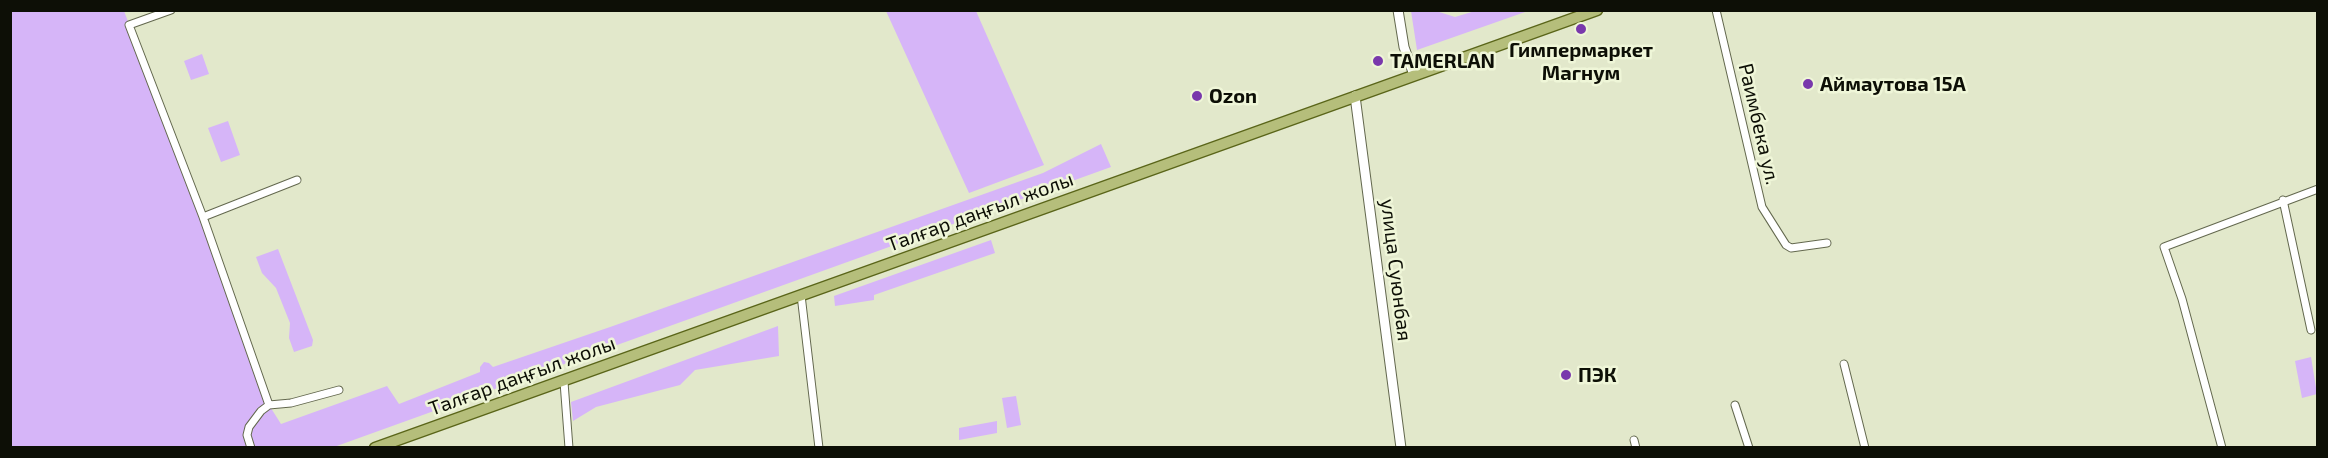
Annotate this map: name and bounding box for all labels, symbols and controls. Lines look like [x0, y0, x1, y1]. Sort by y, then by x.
marker: Гимпермаркет Магнум [1574, 22, 1588, 36]
place label: Гимпермаркет Магнум [1509, 38, 1653, 85]
place label: TAMERLAN [1390, 49, 1495, 73]
marker: TAMERLAN [1371, 54, 1385, 68]
street label: Раимбека ул. [1733, 61, 1785, 187]
place label: Аймаутова 15А [1820, 72, 1966, 96]
marker: Аймаутова 15А [1801, 77, 1815, 91]
place label: Ozon [1209, 84, 1257, 108]
marker: Ozon [1190, 89, 1204, 103]
street label: Талғар даңғыл жолы [883, 167, 1077, 257]
street label: улица Суюнбая [1375, 198, 1417, 342]
street label: Талғар даңғыл жолы [425, 331, 619, 421]
place label: ПЭК [1578, 363, 1617, 387]
marker: ПЭК [1559, 368, 1573, 382]

